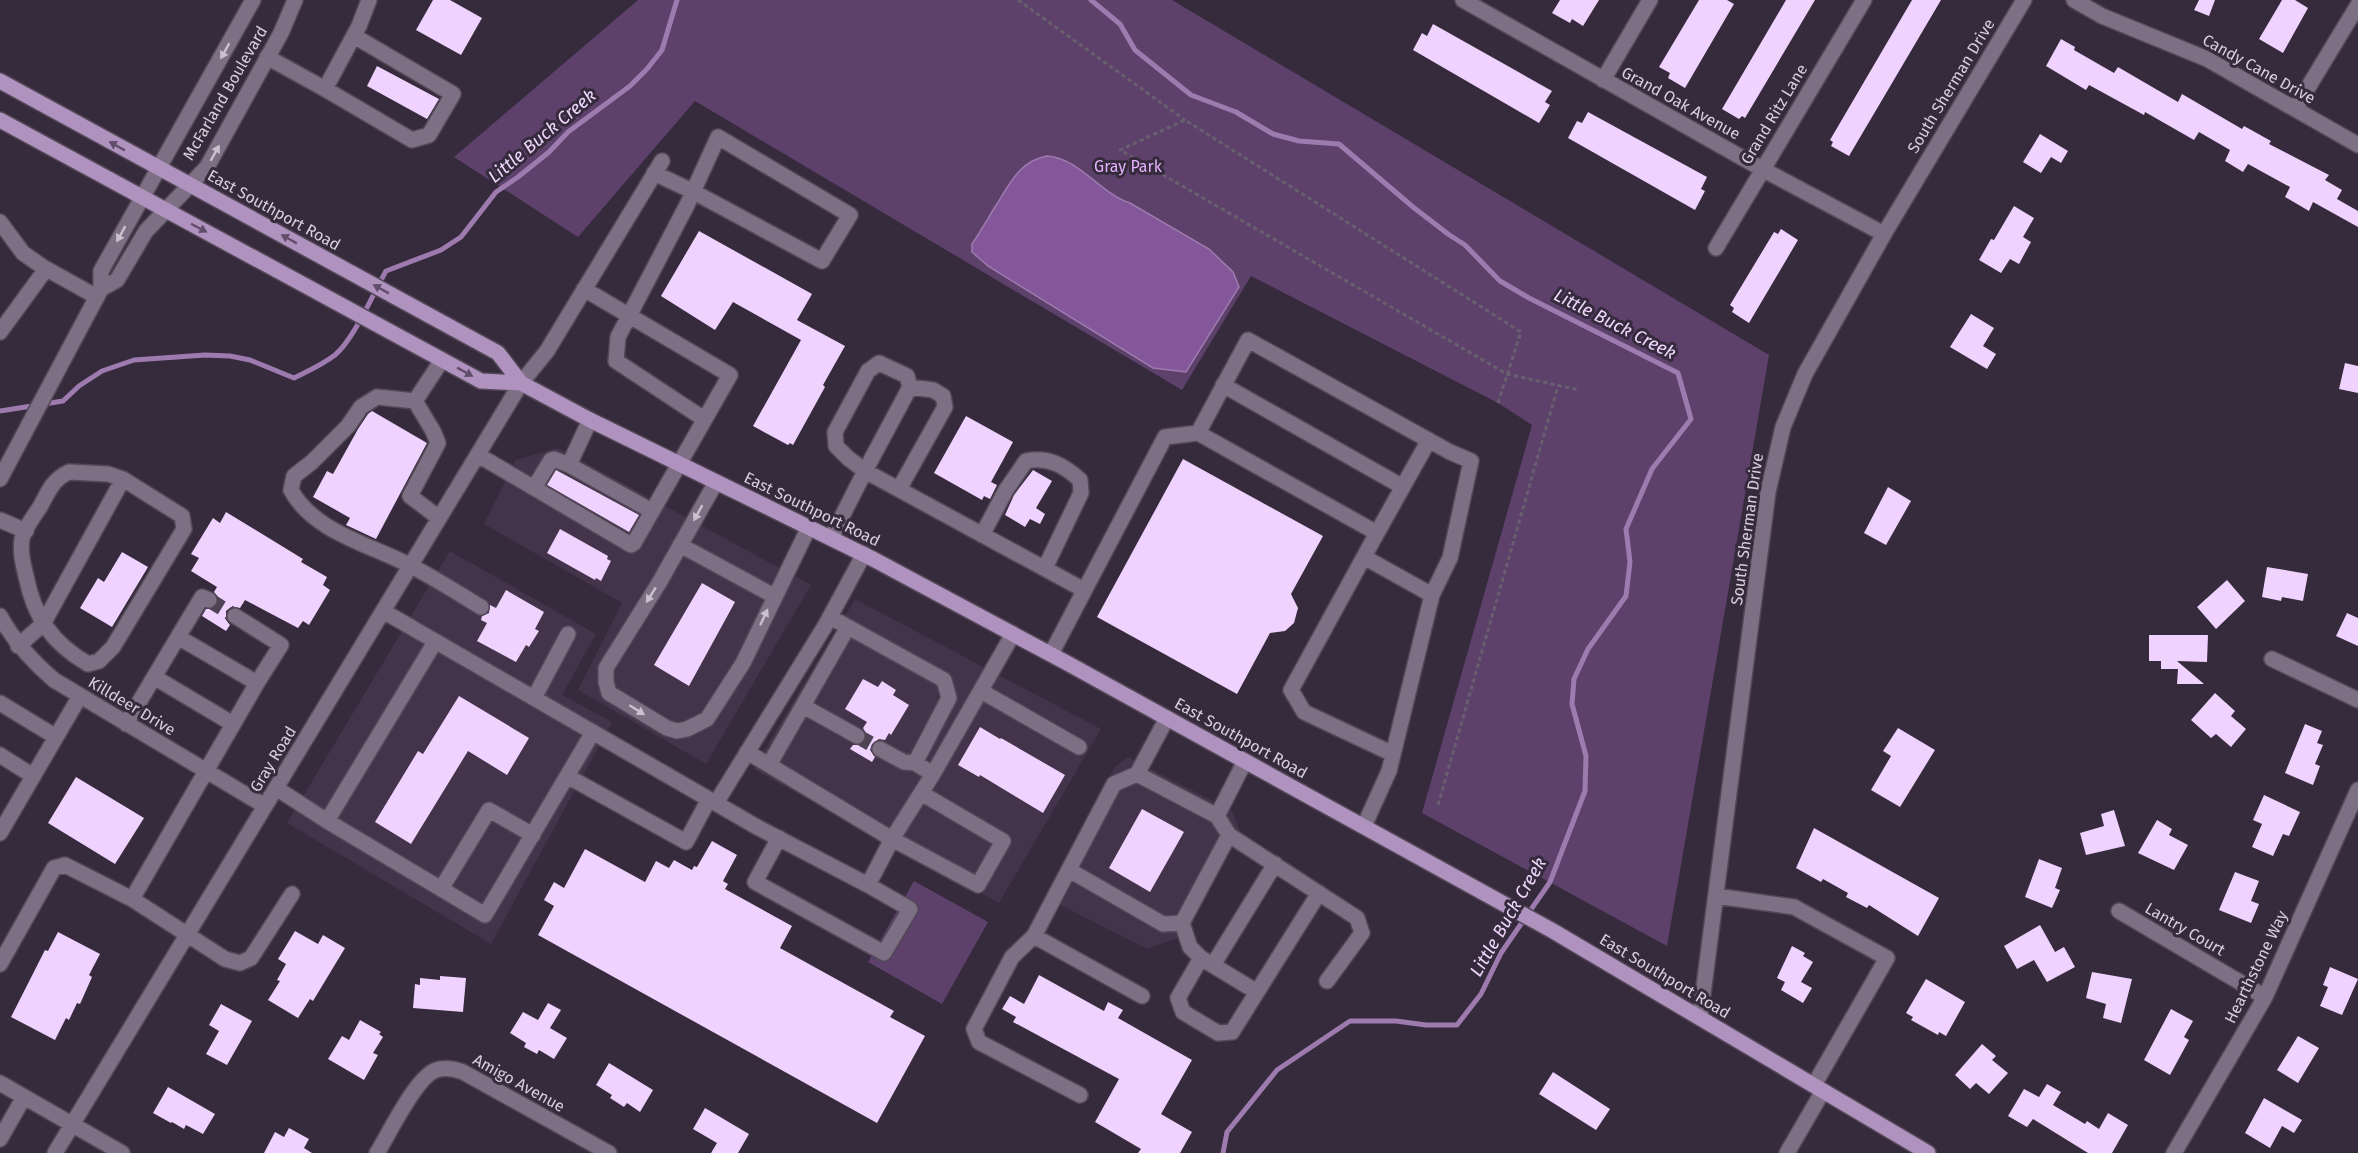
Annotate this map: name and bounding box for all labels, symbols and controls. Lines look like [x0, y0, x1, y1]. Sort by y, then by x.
street label: South Sherman Drive [1903, 15, 1999, 157]
street label: McFarland Boulevard [179, 23, 271, 163]
street label: Candy Cane Drive [2199, 30, 2319, 108]
one-way arrow [220, 43, 230, 60]
street label: Grand Ritz Lane [1737, 60, 1811, 168]
street label: Grand Oak Avenue [1618, 63, 1744, 143]
water label: Little Buck Creek [484, 84, 601, 188]
one-way arrow [109, 141, 126, 151]
one-way arrow [210, 145, 220, 162]
park label: Gray Park [1094, 157, 1163, 176]
street label: East Southport Road [204, 166, 344, 254]
one-way arrow [191, 223, 208, 233]
one-way arrow [117, 226, 127, 243]
one-way arrow [280, 234, 297, 244]
one-way arrow [373, 284, 390, 294]
water label: Little Buck Creek [1550, 284, 1680, 364]
one-way arrow [456, 367, 473, 377]
street label: South Sherman Drive [1727, 452, 1767, 606]
street label: East Southport Road [741, 468, 883, 550]
one-way arrow [693, 505, 703, 522]
one-way arrow [646, 587, 657, 604]
one-way arrow [759, 608, 768, 625]
street label: Killdeer Drive [85, 673, 179, 739]
street label: East Southport Road [1171, 694, 1311, 782]
one-way arrow [629, 705, 646, 715]
street label: Gray Road [246, 723, 300, 795]
water label: Little Buck Creek [1465, 853, 1551, 981]
street label: Lantry Court [2142, 898, 2229, 960]
street label: Hearthstone Way [2220, 907, 2292, 1027]
street label: East Southport Road [1596, 930, 1734, 1022]
street label: Amigo Avenue [470, 1050, 568, 1116]

